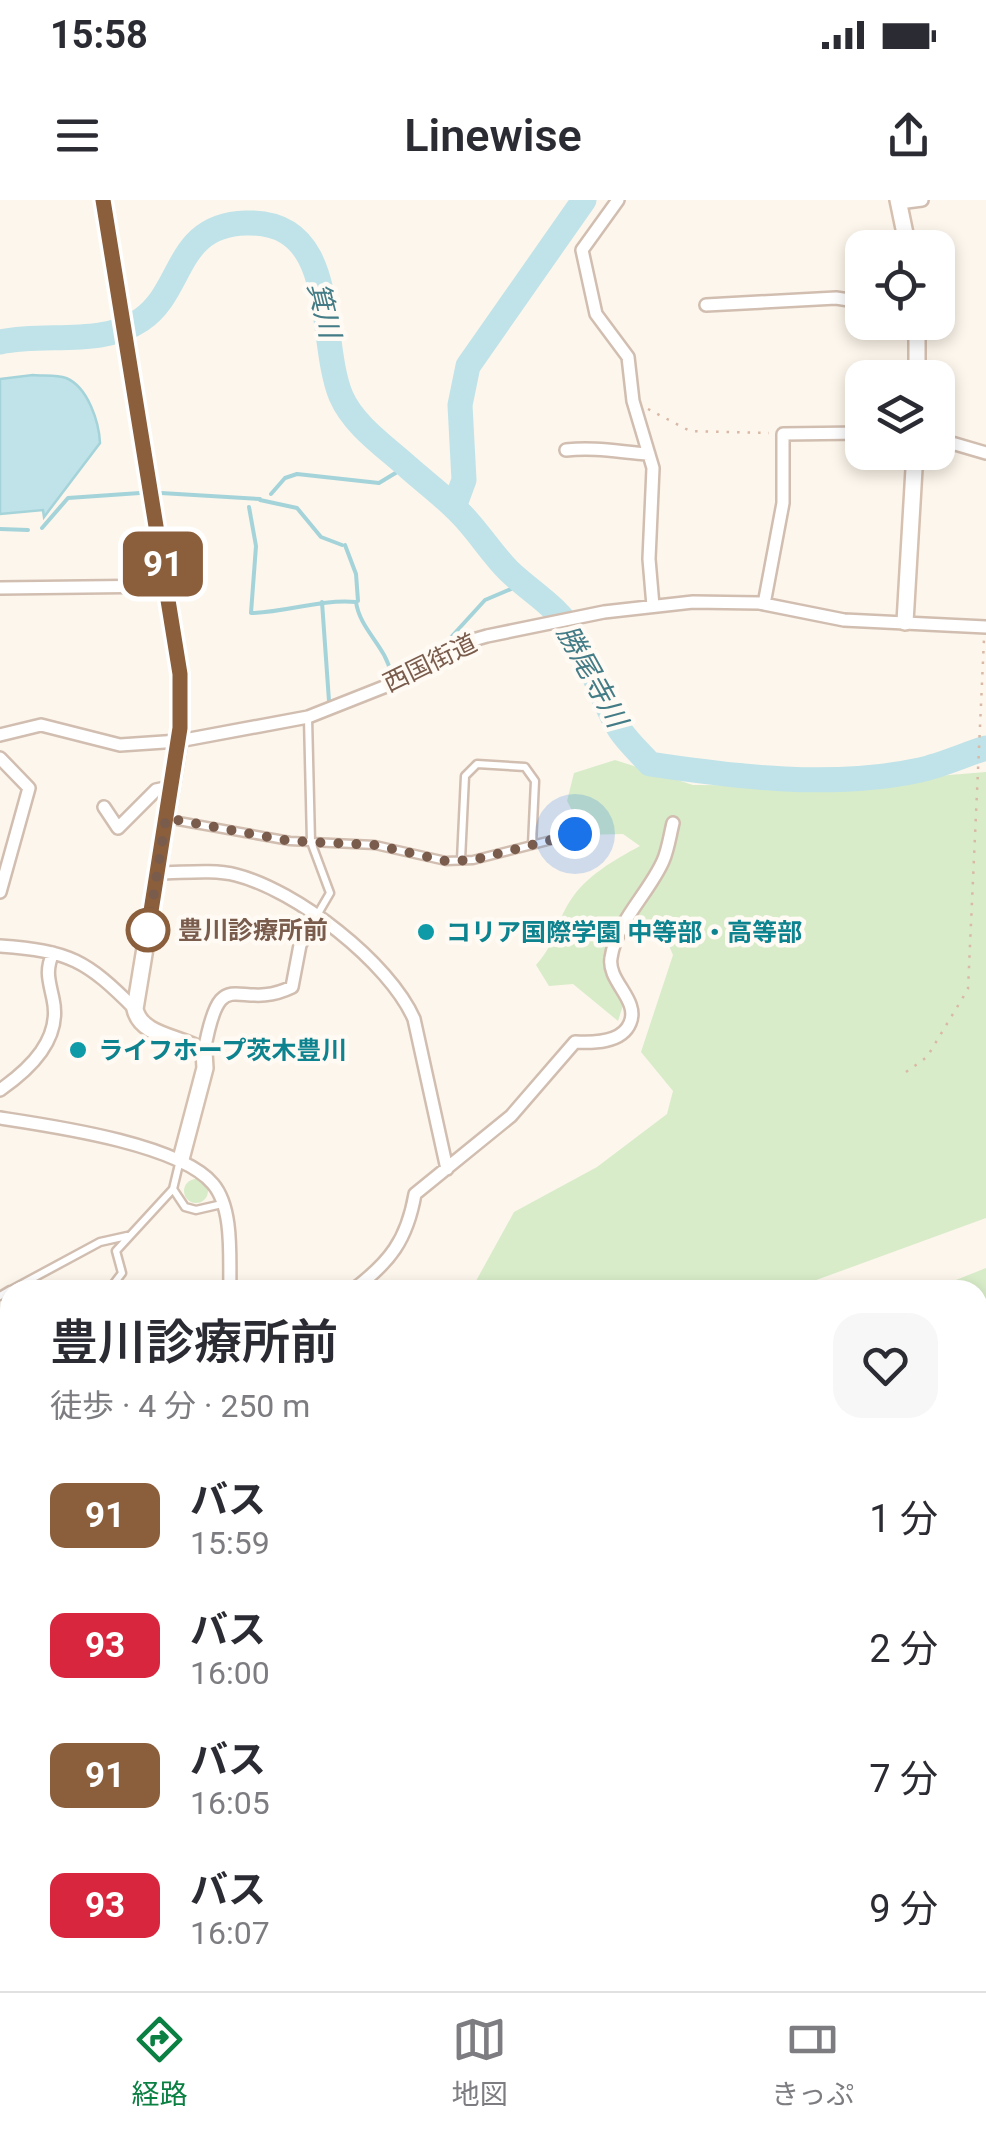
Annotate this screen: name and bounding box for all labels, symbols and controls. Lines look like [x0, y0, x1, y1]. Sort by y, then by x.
text: 15:58 [50, 13, 148, 57]
icon: menu [50, 108, 105, 163]
icon: share [881, 108, 936, 163]
text: Linewise [404, 109, 582, 162]
map controls [845, 230, 955, 470]
button: locate [845, 230, 955, 340]
water label: 箕川 [301, 279, 348, 344]
button: layers [845, 360, 955, 470]
line badge: 91 [118, 532, 208, 596]
text: 91 [143, 544, 183, 585]
water label: 勝尾寺川 [550, 619, 635, 736]
street label: 西国街道 [379, 628, 481, 698]
your location [550, 809, 600, 859]
marker: 豊川診療所前 [127, 909, 169, 951]
place label: 豊川診療所前 [178, 916, 328, 945]
place label: コリア国際学園 中等部・高等部 [446, 918, 802, 947]
marker: コリア国際学園 中等部・高等部 [415, 921, 437, 943]
place label: ライフホープ茨木豊川 [98, 1036, 347, 1065]
marker: ライフホープ茨木豊川 [67, 1039, 89, 1061]
button: heart [833, 1313, 938, 1418]
text: 豊川診療所前 [50, 1314, 338, 1371]
text: 徒歩 · 4 分 · 250 m [50, 1387, 310, 1425]
text: バス [190, 1478, 266, 1522]
text: 91 [85, 1495, 125, 1536]
text: 1 分 [869, 1497, 938, 1541]
text: 15:59 [190, 1524, 270, 1562]
text: バス [190, 1608, 266, 1652]
text: 93 [85, 1625, 125, 1666]
text: 2 分 [869, 1627, 938, 1671]
text: 16:00 [190, 1654, 270, 1692]
text: バス [190, 1738, 266, 1782]
text: 91 [85, 1755, 125, 1796]
text: 7 分 [869, 1757, 938, 1801]
text: 16:05 [190, 1784, 270, 1822]
text: バス [190, 1868, 266, 1912]
text: 93 [85, 1885, 125, 1926]
text: 9 分 [869, 1887, 938, 1931]
text: 16:07 [190, 1914, 270, 1952]
tab: 経路 [132, 2012, 188, 2112]
tab: 地図 [452, 2012, 508, 2112]
tab: きっぷ [771, 2012, 854, 2112]

